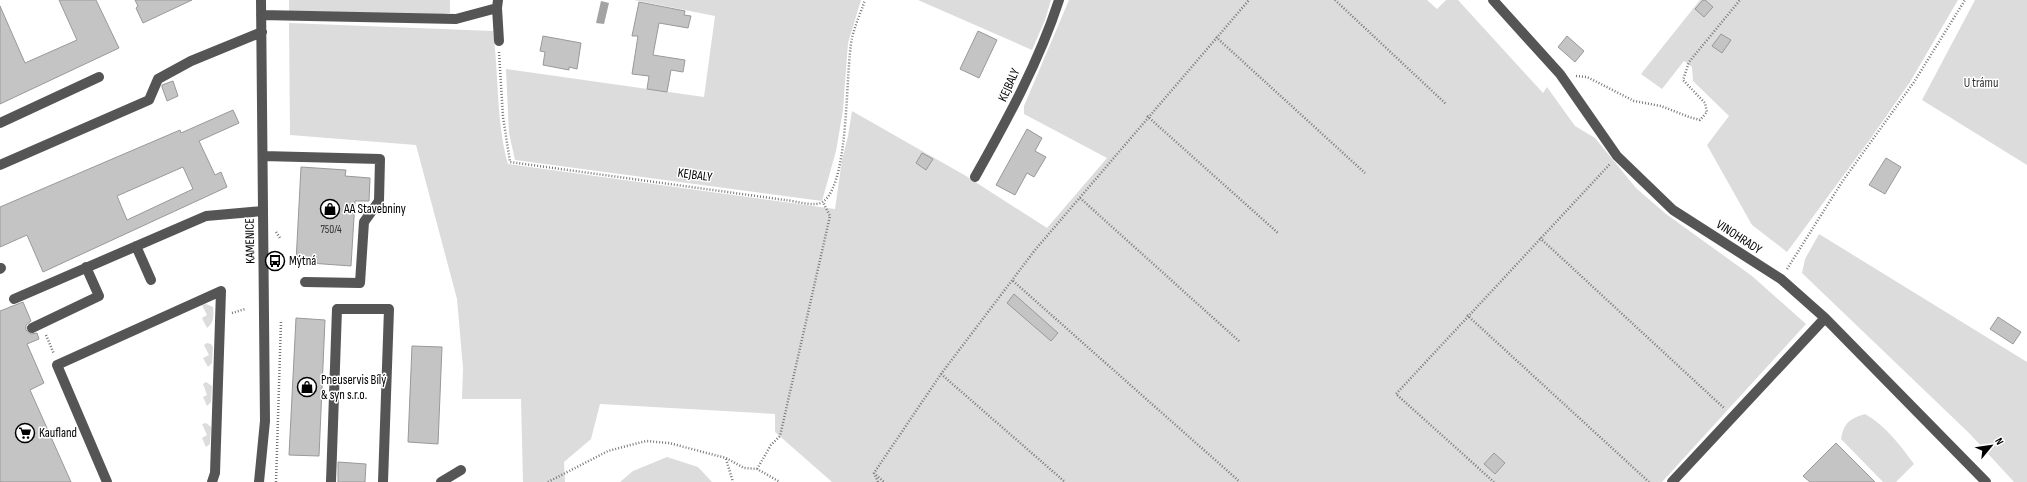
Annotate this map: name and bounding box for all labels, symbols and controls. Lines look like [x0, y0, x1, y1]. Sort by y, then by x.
street label: KEJBALY [995, 65, 1024, 104]
park label: U trámu [1964, 75, 1998, 91]
street label: KEJBALY [677, 165, 714, 185]
shop icon: AA Stavebniny [319, 198, 341, 220]
place label: AA Stavebniny [343, 201, 406, 217]
street label: VINOHRADY [1713, 216, 1765, 258]
street label: KAMENICE [242, 218, 258, 264]
house number: 750/4 [320, 223, 342, 236]
bus stop icon: Mýtná [264, 250, 286, 272]
place label: Mýtná [289, 253, 316, 269]
place label: Pneuservis Bílý & syn s.r.o. [321, 372, 386, 403]
shop icon: Pneuservis Bílý & syn s.r.o. [296, 376, 318, 398]
supermarket icon: Kaufland [14, 422, 36, 444]
place label: Kaufland [39, 425, 77, 441]
north arrow [1971, 426, 2011, 466]
text: N [1992, 436, 2006, 447]

